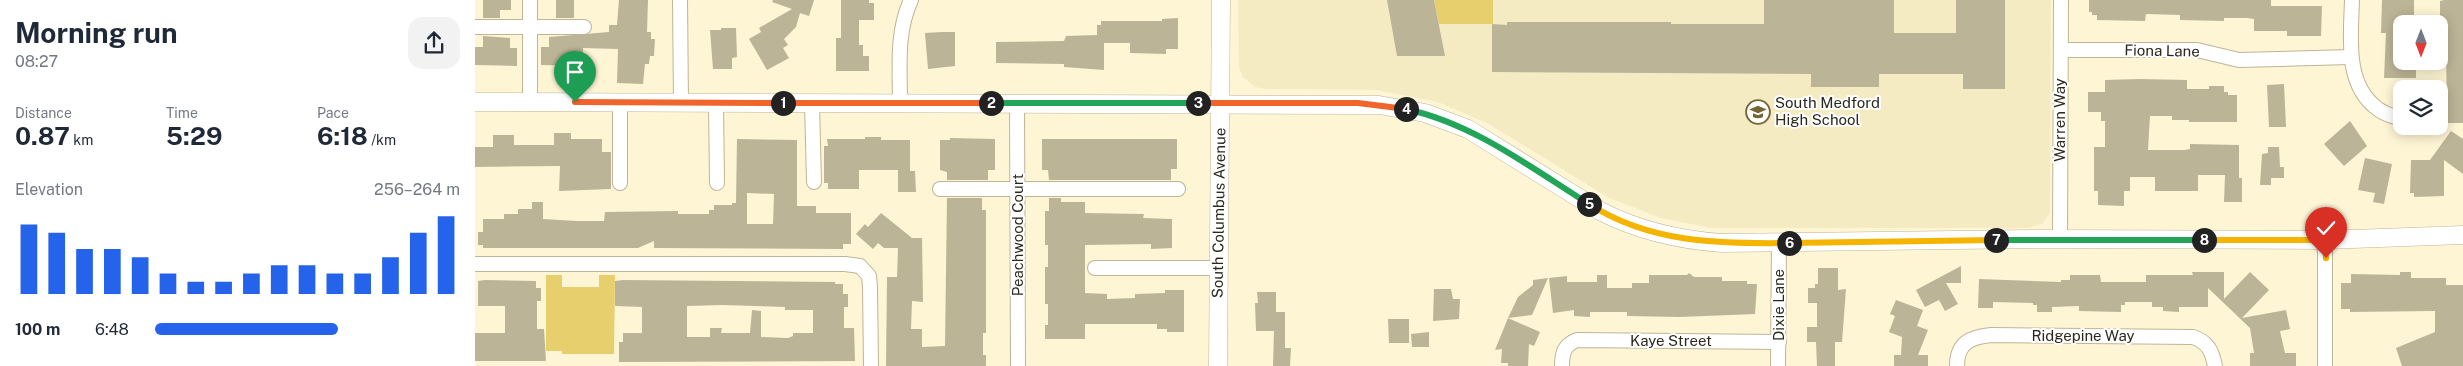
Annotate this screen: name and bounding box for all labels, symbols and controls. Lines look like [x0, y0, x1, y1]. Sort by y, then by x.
north arrow [2393, 15, 2447, 70]
map controls [2393, 15, 2448, 135]
text: Morning run [15, 16, 178, 49]
button: share [408, 17, 460, 69]
street label: Fiona Lane [2124, 41, 2200, 60]
pin [554, 51, 596, 102]
text: 08:27 [15, 52, 58, 71]
icon: arrive [561, 58, 589, 86]
street label: Warren Way [2051, 78, 2068, 162]
button: layers [2393, 80, 2448, 135]
pin: 1 [771, 90, 795, 116]
pin: 2 [979, 90, 1003, 116]
pin: 3 [1185, 90, 1211, 116]
place label: South Medford High School [1775, 94, 1880, 128]
text: 1 [781, 95, 787, 111]
text: 2 [987, 95, 996, 111]
text: 3 [1194, 95, 1203, 111]
pin: 4 [1393, 96, 1419, 122]
school or university icon: South Medford High School [1745, 99, 1771, 125]
text: 4 [1402, 101, 1411, 117]
text: Distance [15, 105, 72, 121]
text: Time [166, 105, 198, 121]
text: Pace [317, 105, 349, 121]
text: 0.87 [15, 121, 70, 151]
text: 5:29 [166, 121, 222, 151]
text: 6:18 [317, 121, 368, 151]
street label: South Columbus Avenue [1209, 128, 1228, 298]
text: km [70, 132, 93, 148]
text: /km [368, 132, 396, 148]
street label: Peachwood Court [1009, 173, 1026, 296]
text: Elevation [15, 180, 83, 199]
text: 256–264 m [374, 180, 460, 199]
pin: 5 [1577, 192, 1601, 216]
text: 5 [1585, 196, 1594, 212]
pin [2305, 207, 2347, 258]
icon: check [2312, 214, 2340, 242]
pin: 7 [1983, 228, 2009, 252]
pin: 8 [2191, 228, 2217, 252]
pin: 6 [1777, 230, 1801, 256]
text: 7 [1992, 232, 2001, 248]
text: 8 [2200, 232, 2209, 248]
text: 6 [1785, 235, 1794, 251]
street label: Dixie Lane [1770, 269, 1787, 341]
text: 100 m [15, 320, 60, 339]
text: 6:48 [95, 320, 129, 339]
street label: Ridgepine Way [2031, 327, 2135, 344]
street label: Kaye Street [1630, 332, 1712, 349]

